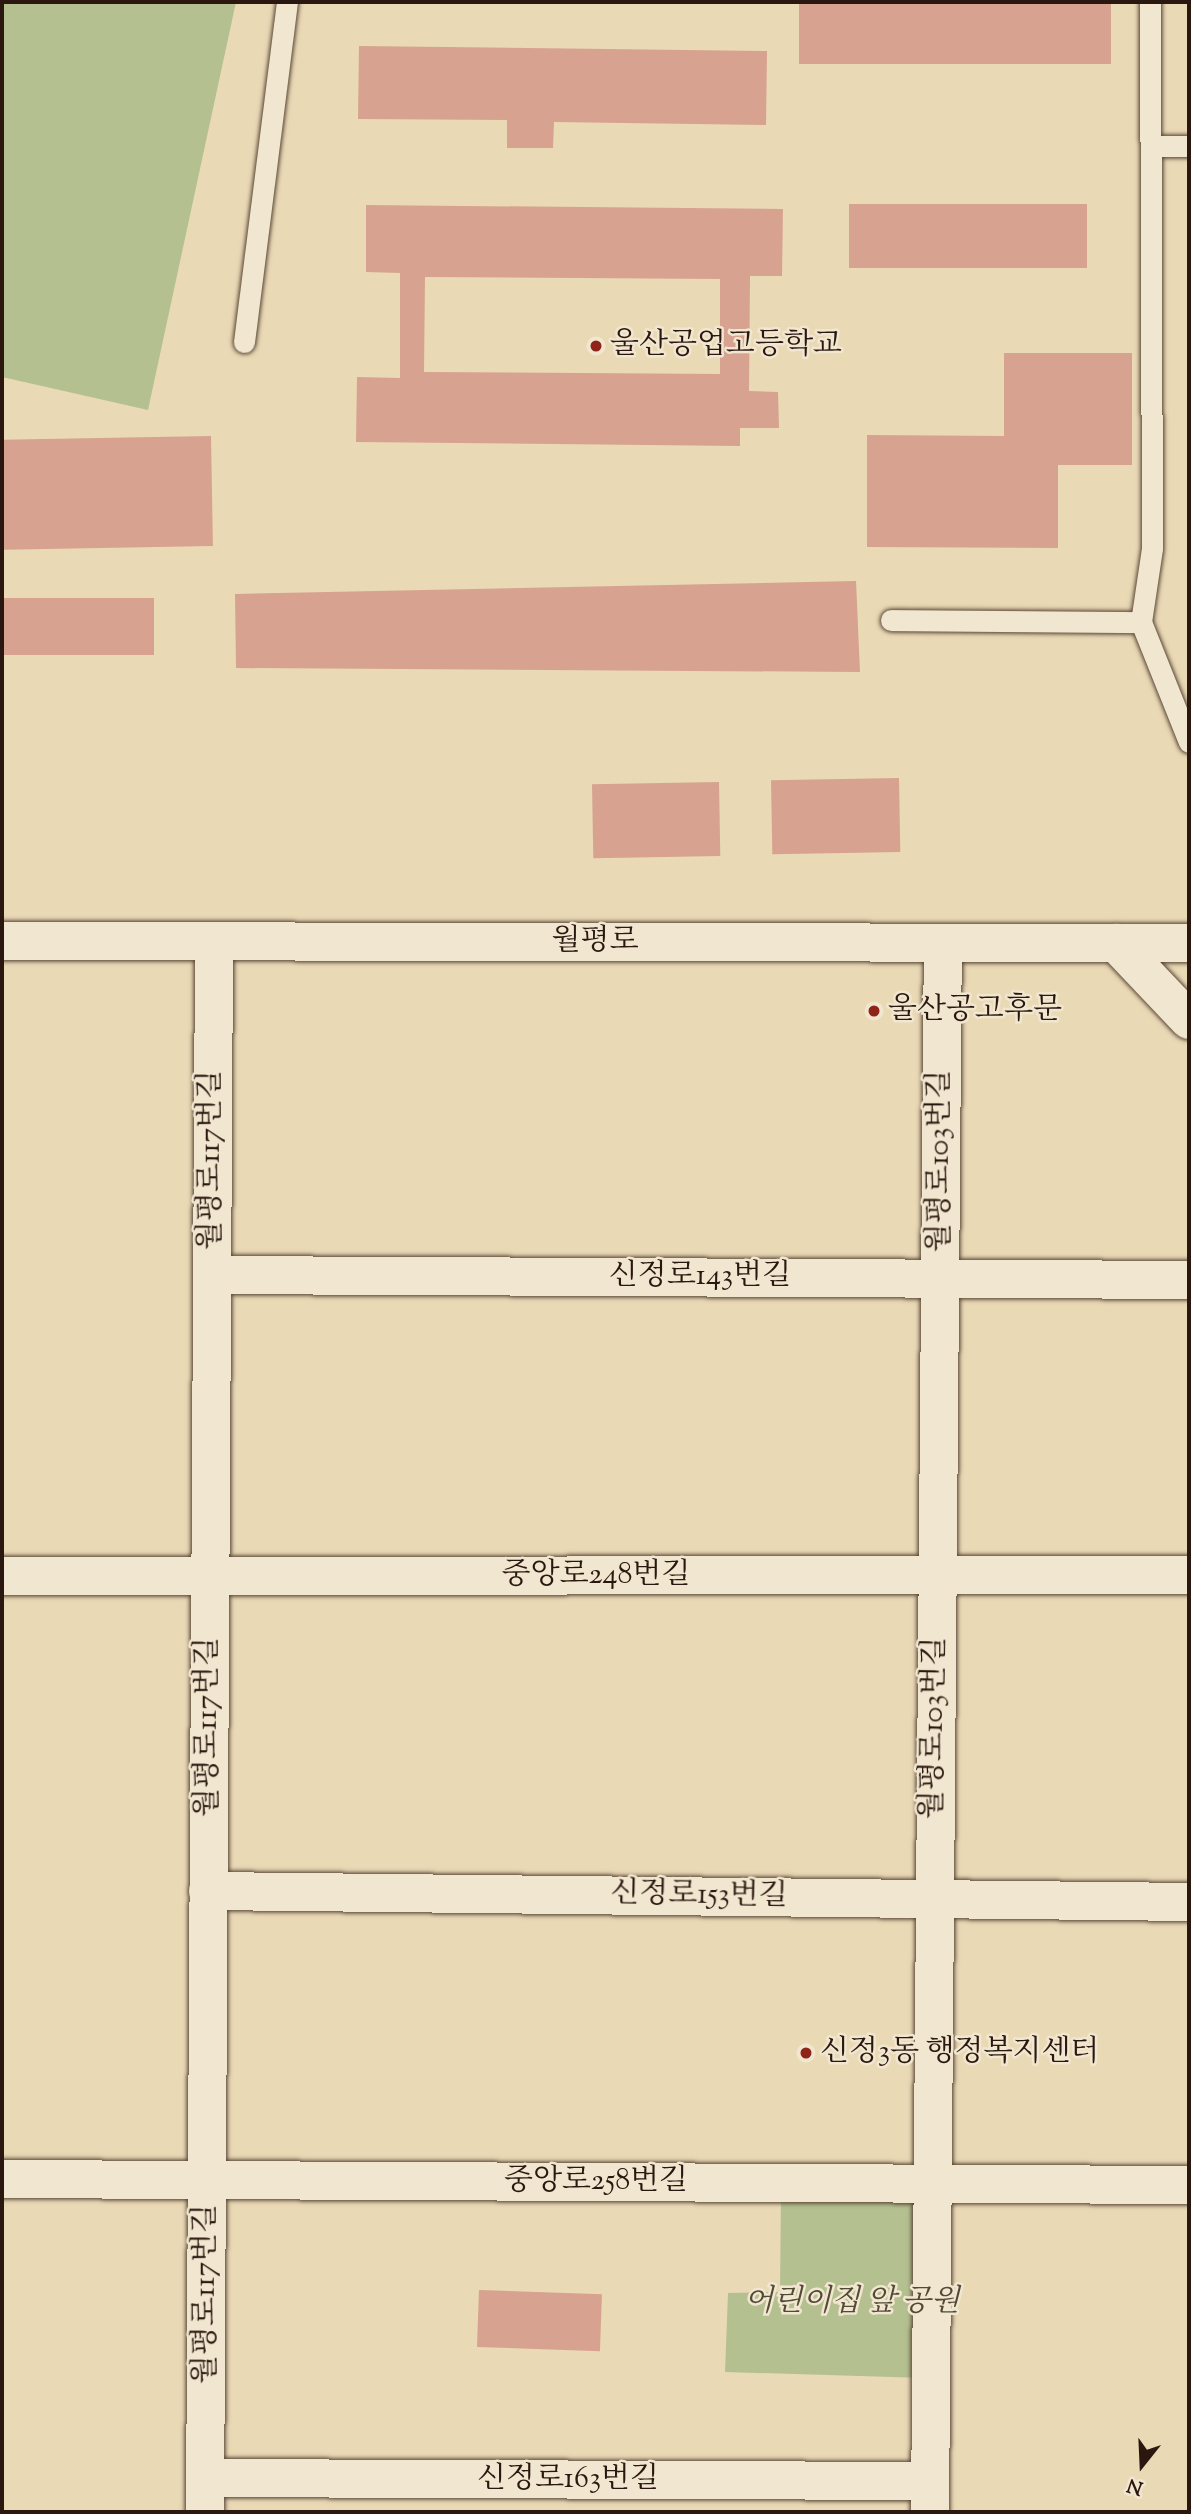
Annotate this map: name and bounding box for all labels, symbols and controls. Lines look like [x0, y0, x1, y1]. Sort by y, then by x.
place label: 울산공업고등학교 [610, 328, 842, 364]
marker: 울산공업고등학교 [588, 338, 604, 354]
street label: 월평로 [552, 924, 638, 960]
place label: 울산공고후문 [888, 993, 1062, 1029]
marker: 울산공고후문 [866, 1003, 882, 1019]
street label: 월평로117번길 [194, 1070, 230, 1250]
street label: 월평로103번길 [923, 1070, 959, 1252]
street label: 신정로143번길 [609, 1259, 791, 1295]
street label: 중앙로248번길 [501, 1558, 691, 1594]
street label: 월평로103번길 [915, 1636, 955, 1820]
street label: 월평로117번길 [191, 1637, 227, 1817]
street label: 신정로153번길 [610, 1876, 788, 1916]
place label: 신정3동 행정복지센터 [820, 2035, 1099, 2071]
marker: 신정3동 행정복지센터 [798, 2045, 814, 2061]
street label: 중앙로258번길 [504, 2164, 688, 2200]
street label: 월평로117번길 [189, 2204, 225, 2384]
park label: 어린이집 앞 공원 [744, 2285, 960, 2321]
north arrow [1107, 2430, 1177, 2500]
street label: 신정로163번길 [477, 2462, 659, 2498]
text: N [1124, 2470, 1147, 2501]

